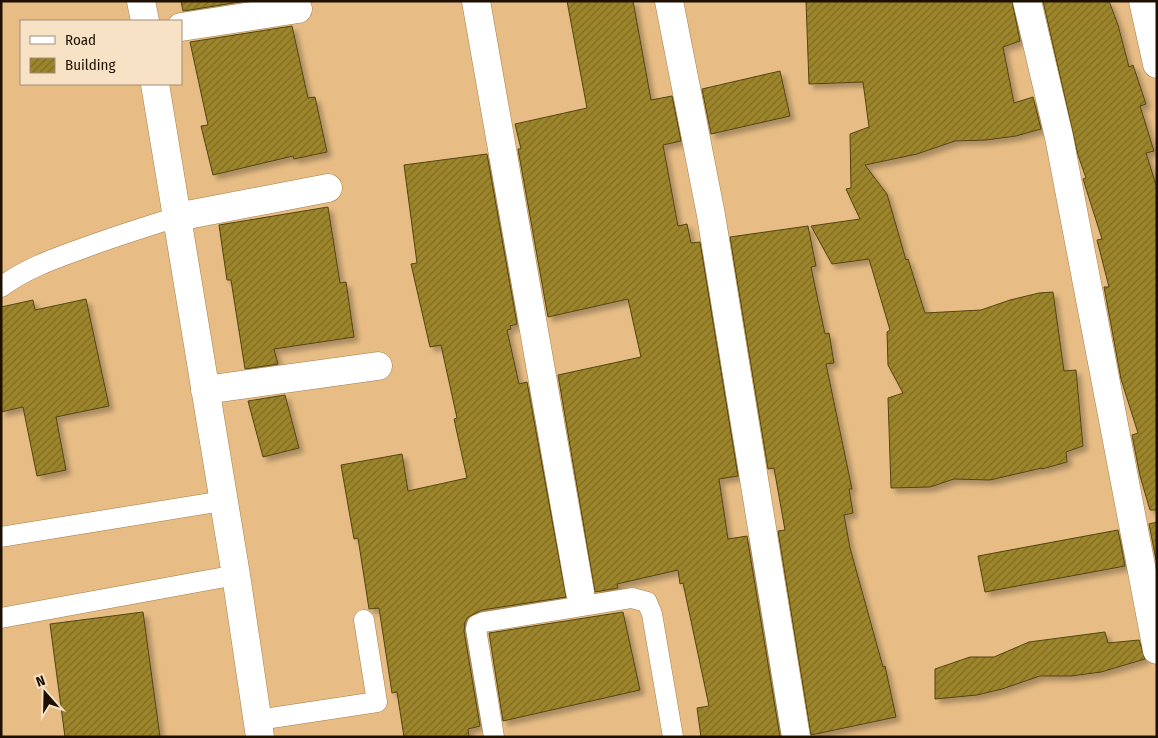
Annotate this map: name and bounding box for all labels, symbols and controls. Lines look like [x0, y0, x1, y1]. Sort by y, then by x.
legend [20, 20, 182, 85]
text: Road [65, 31, 96, 49]
text: Building [65, 56, 116, 74]
north arrow [20, 668, 70, 718]
text: N [34, 672, 48, 691]

